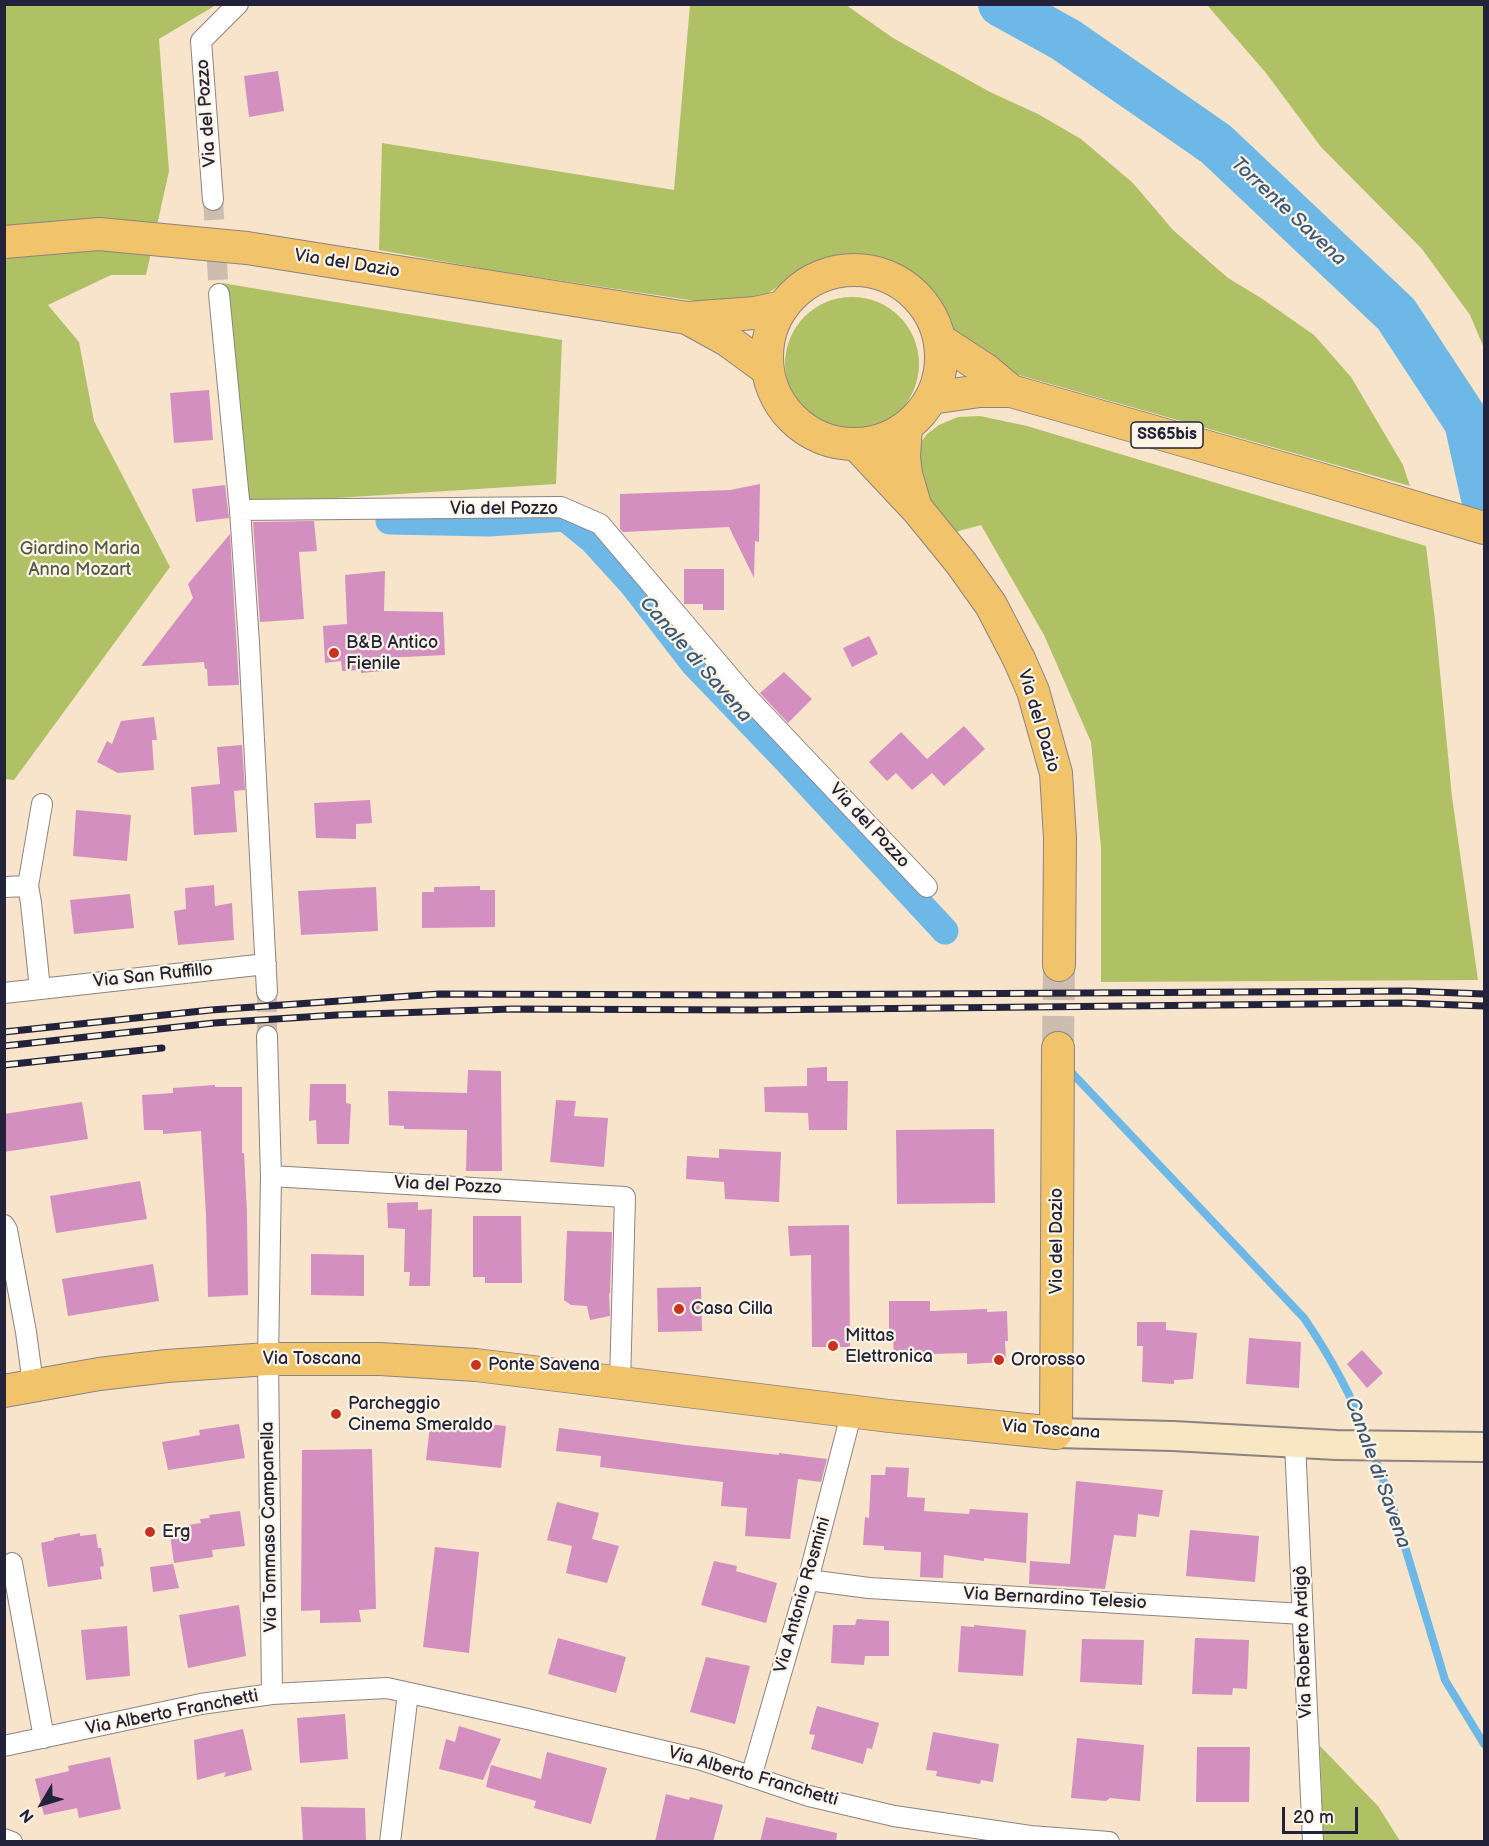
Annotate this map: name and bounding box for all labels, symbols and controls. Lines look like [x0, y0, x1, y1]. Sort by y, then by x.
street label: Via del Pozzo [192, 58, 222, 168]
water label: Torrente Savena [1225, 153, 1351, 271]
street label: Via del Dazio [293, 245, 401, 283]
road number: SS65bis [1131, 422, 1203, 448]
street label: Via del Pozzo [450, 498, 558, 520]
park label: Giardino Maria Anna Mozart [20, 538, 140, 580]
water label: Canale di Savena [634, 592, 756, 728]
place label: B&B Antico Fienile [346, 632, 438, 674]
marker: B&B Antico Fienile [327, 646, 341, 660]
street label: Via del Dazio [1012, 667, 1064, 775]
street label: Via del Pozzo [824, 779, 914, 873]
street label: Via San Ruffillo [92, 959, 214, 993]
street label: Via del Pozzo [393, 1172, 503, 1200]
street label: Via del Dazio [1046, 1188, 1068, 1294]
place label: Casa Cilla [691, 1298, 773, 1320]
marker: Casa Cilla [672, 1302, 686, 1316]
place label: Mittas Elettronica [845, 1325, 933, 1368]
marker: Mittas Elettronica [826, 1339, 840, 1353]
street label: Via Toscana [263, 1348, 361, 1370]
place label: Ororosso [1011, 1349, 1085, 1371]
marker: Ororosso [992, 1353, 1006, 1367]
place label: Ponte Savena [488, 1354, 600, 1376]
marker: Ponte Savena [469, 1358, 483, 1372]
place label: Parcheggio Cinema Smeraldo [348, 1393, 493, 1436]
water label: Canale di Savena [1339, 1394, 1415, 1552]
marker: Parcheggio Cinema Smeraldo [329, 1407, 343, 1421]
street label: Via Toscana [1001, 1416, 1101, 1444]
street label: Via Tommaso Campanella [257, 1421, 283, 1633]
street label: Via Antonio Rosmini [770, 1514, 836, 1676]
place label: Erg [162, 1521, 190, 1543]
marker: Erg [143, 1525, 157, 1539]
street label: Via Roberto Ardigò [1291, 1565, 1317, 1719]
street label: Via Bernardino Telesio [963, 1583, 1147, 1615]
street label: Via Alberto Franchetti [84, 1686, 260, 1740]
street label: Via Alberto Franchetti [666, 1742, 840, 1812]
north arrow [12, 1774, 72, 1834]
scale bar [1285, 1795, 1362, 1833]
text: N [16, 1805, 39, 1826]
text: 20 m [1293, 1807, 1334, 1828]

